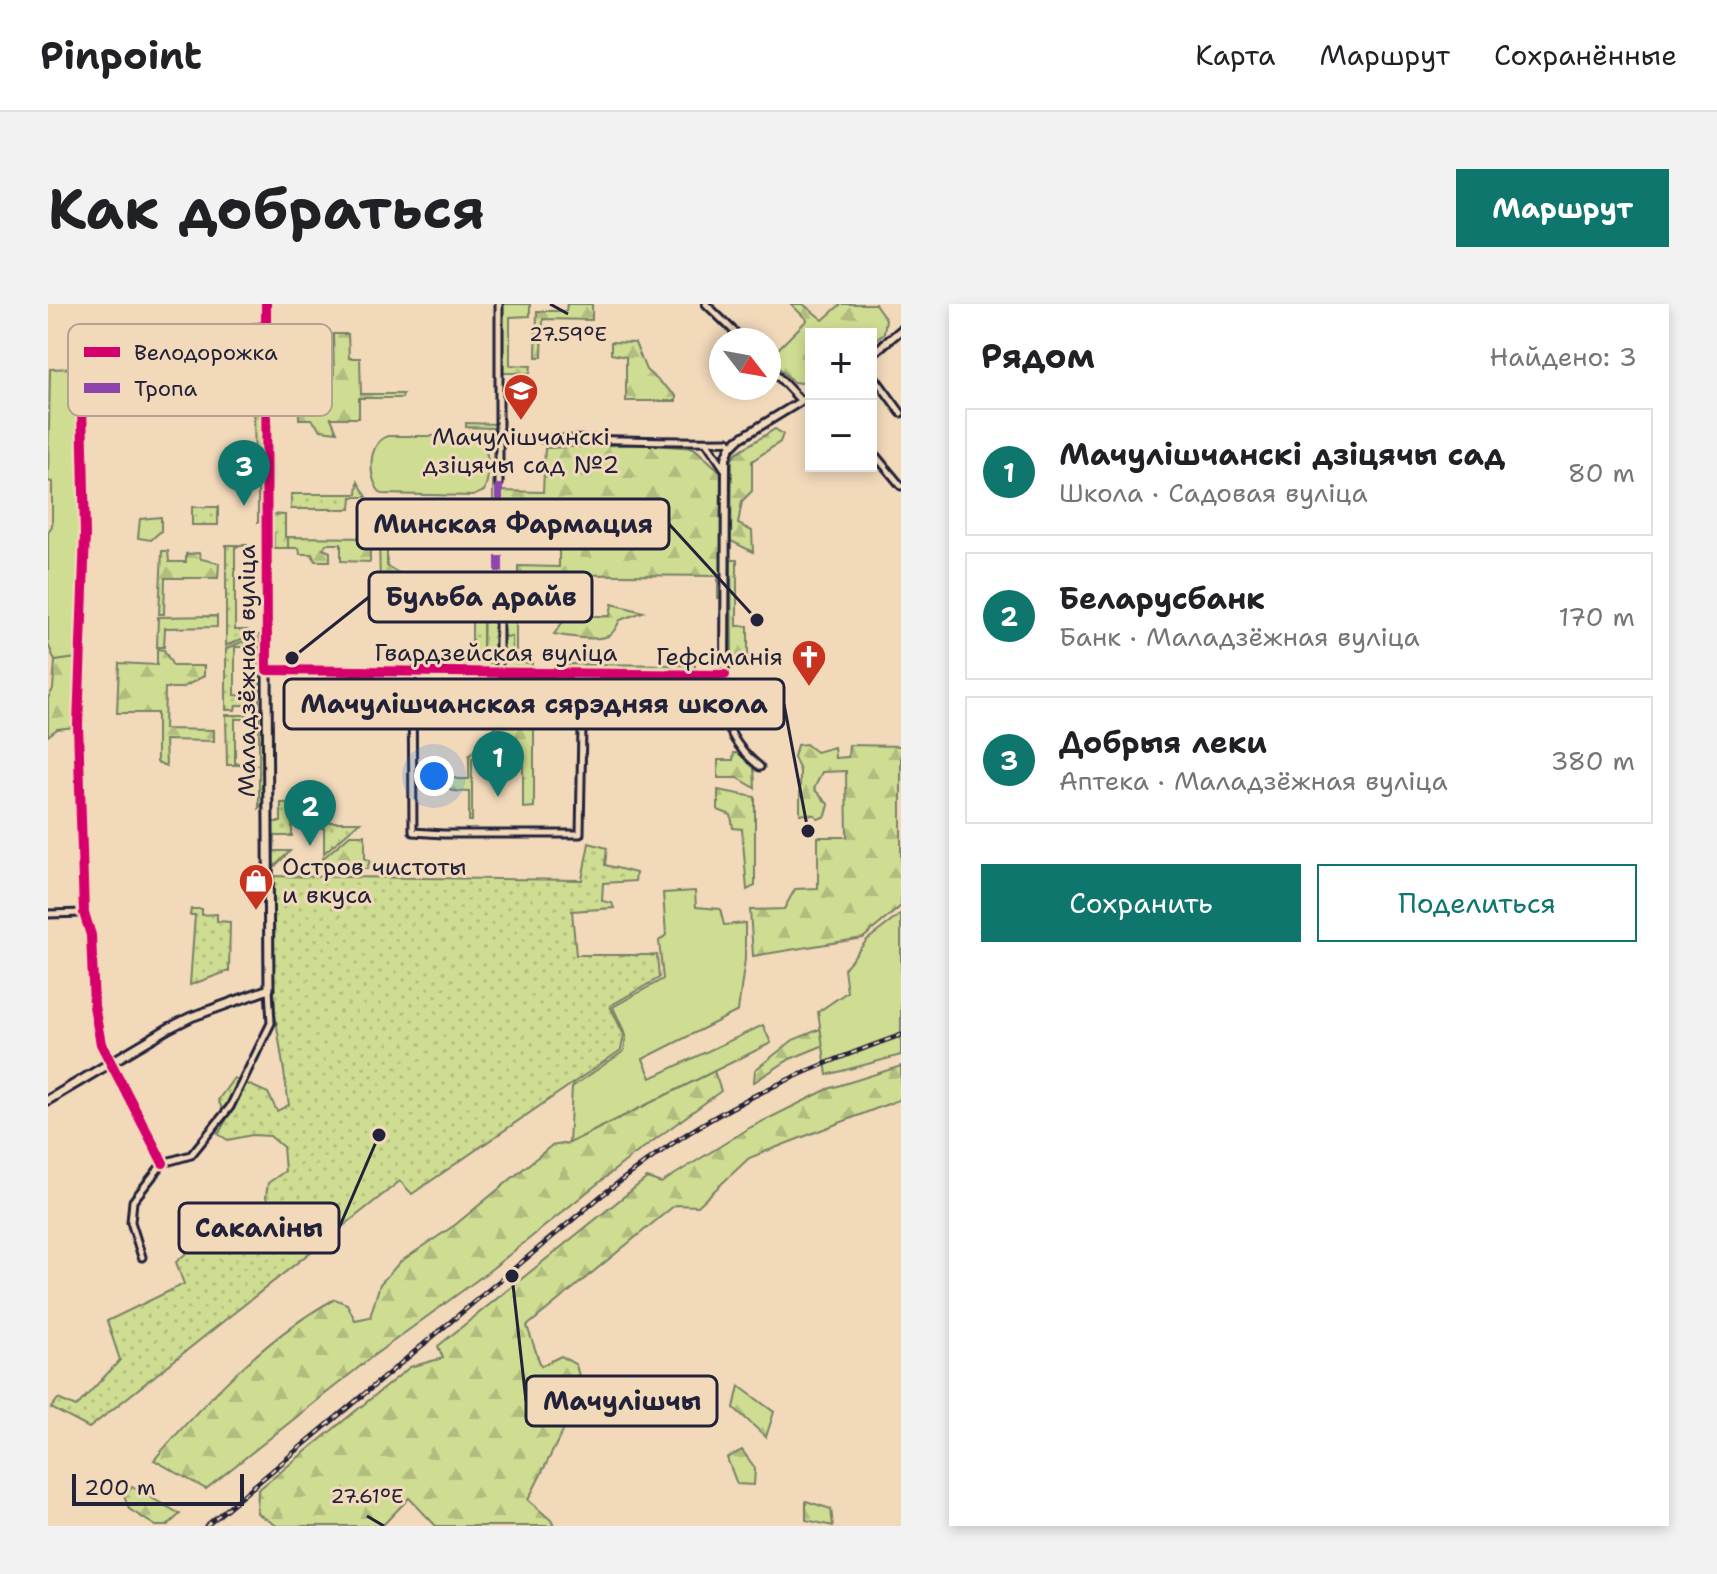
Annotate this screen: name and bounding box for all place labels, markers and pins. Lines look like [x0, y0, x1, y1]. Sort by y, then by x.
school or university icon: Мачулішчанскі дзіцячы сад №2 [502, 372, 540, 422]
place label: Мачулішчанскі дзіцячы сад №2 [423, 421, 619, 481]
pin: 3 [218, 440, 270, 506]
callout: Минская Фармация [357, 499, 669, 549]
callout: Бульба драйв [369, 572, 592, 622]
church icon: Гефсіманія [790, 638, 828, 688]
place label: Гефсіманія [656, 641, 783, 673]
callout: Мачулішчанская сярэдняя школа [284, 679, 784, 729]
pin: 1 [472, 731, 524, 797]
pin: 2 [284, 780, 336, 846]
place label: Остров чистоты и вкуса [282, 851, 467, 911]
shop icon: Остров чистоты и вкуса [237, 862, 275, 912]
callout: Сакаліны [179, 1203, 339, 1253]
callout: Мачулішчы [526, 1376, 717, 1426]

